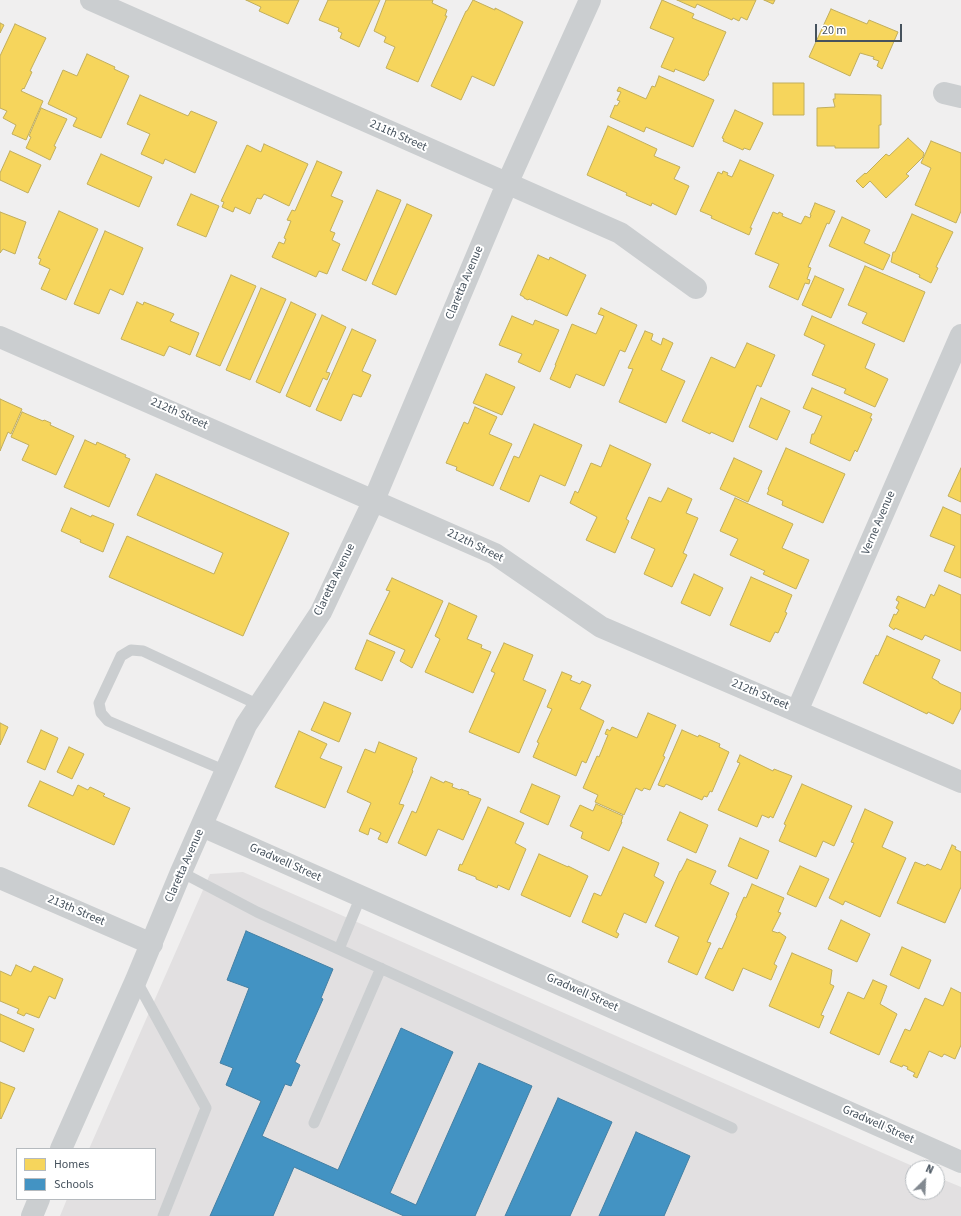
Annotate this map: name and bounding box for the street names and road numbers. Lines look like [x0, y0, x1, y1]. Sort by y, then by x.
street label: 211th Street [367, 117, 429, 155]
street label: Claretta Avenue [443, 244, 487, 322]
street label: 212th Street [148, 395, 210, 433]
street label: Verne Avenue [859, 489, 899, 557]
street label: 212th Street [444, 526, 506, 566]
street label: Claretta Avenue [311, 541, 359, 619]
street label: 212th Street [729, 676, 791, 714]
street label: Claretta Avenue [162, 827, 208, 905]
street label: Gradwell Street [247, 841, 323, 885]
street label: 213th Street [45, 892, 107, 930]
street label: Gradwell Street [544, 971, 620, 1015]
street label: Gradwell Street [840, 1103, 916, 1147]

